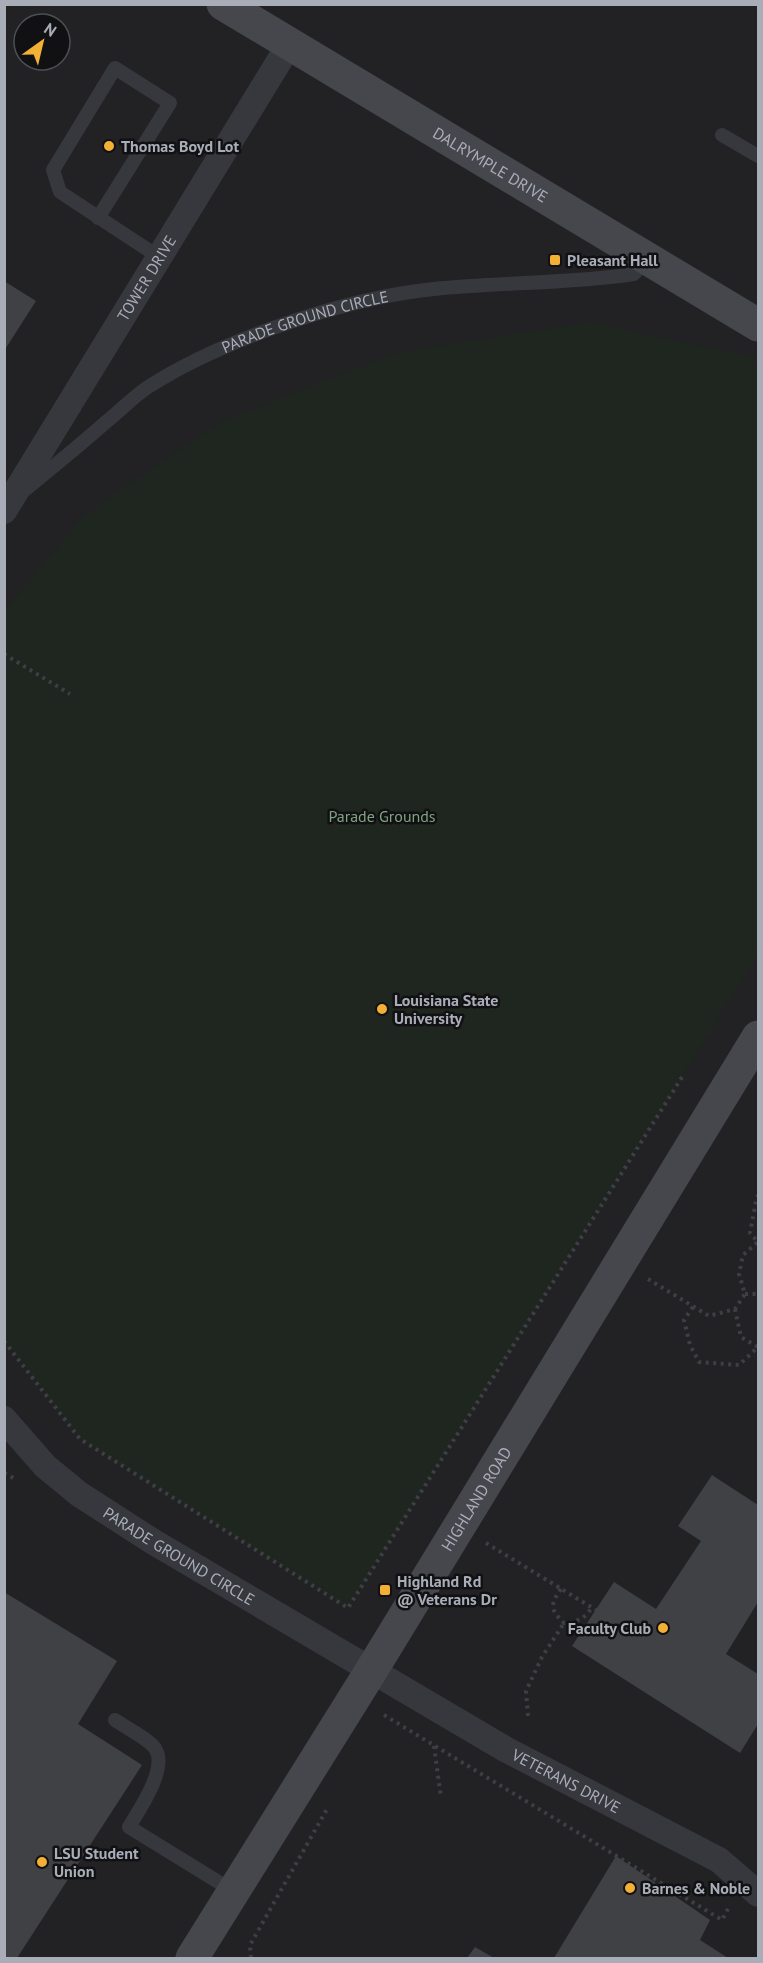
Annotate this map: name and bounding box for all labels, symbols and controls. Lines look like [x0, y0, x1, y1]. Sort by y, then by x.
north arrow [12, 12, 72, 72]
text: N [40, 18, 60, 41]
street label: DALRYMPLE DRIVE [430, 122, 552, 207]
place label: Thomas Boyd Lot [121, 136, 239, 156]
marker: Thomas Boyd Lot [102, 139, 116, 153]
street label: TOWER DRIVE [113, 232, 180, 325]
place label: Pleasant Hall [567, 250, 658, 270]
marker: Pleasant Hall [548, 253, 562, 267]
street label: PARADE GROUND CIRCLE [218, 286, 390, 357]
park label: Parade Grounds [328, 806, 436, 826]
place label: Louisiana State University [394, 990, 499, 1028]
marker: Louisiana State University [375, 1002, 389, 1016]
street label: HIGHLAND ROAD [437, 1443, 516, 1555]
street label: PARADE GROUND CIRCLE [100, 1502, 258, 1609]
place label: Highland Rd @ Veterans Dr [397, 1571, 497, 1609]
marker: Highland Rd @ Veterans Dr [378, 1583, 392, 1597]
place label: Faculty Club [568, 1618, 651, 1638]
marker: Faculty Club [656, 1621, 670, 1635]
street label: VETERANS DRIVE [508, 1744, 624, 1817]
place label: LSU Student Union [54, 1843, 139, 1881]
marker: LSU Student Union [35, 1855, 49, 1869]
place label: Barnes & Noble [642, 1878, 750, 1898]
marker: Barnes & Noble [623, 1881, 637, 1895]

